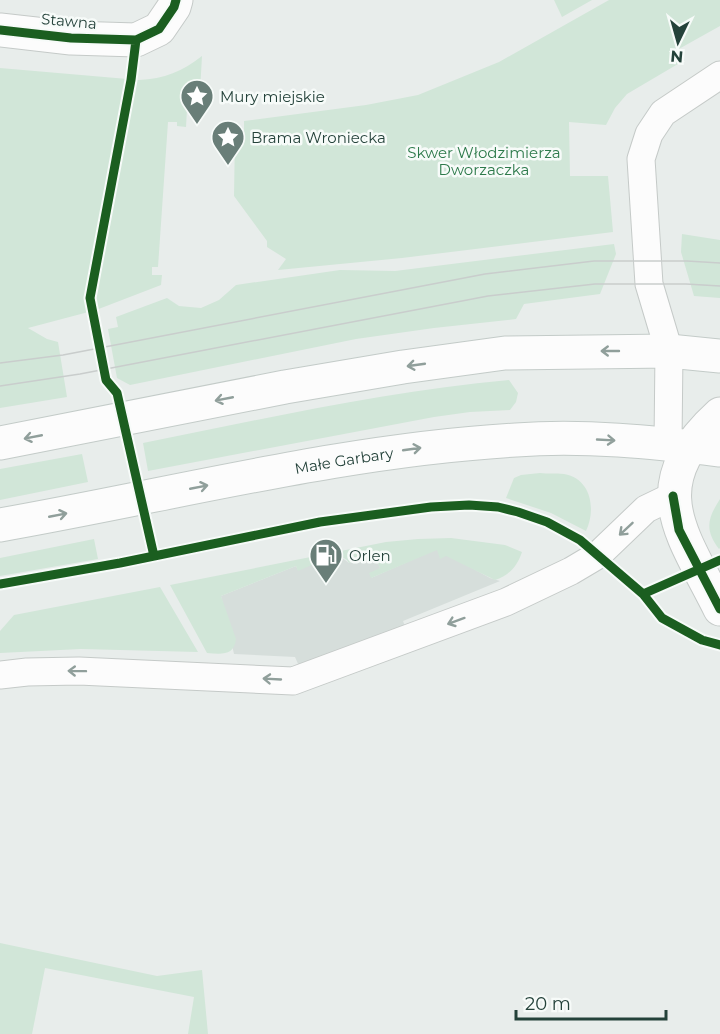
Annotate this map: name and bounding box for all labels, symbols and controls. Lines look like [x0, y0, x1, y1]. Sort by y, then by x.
street label: Stawna [40, 9, 98, 33]
north arrow [648, 12, 708, 72]
text: N [669, 46, 684, 66]
place icon: Mury miejskie [179, 78, 215, 125]
place label: Mury miejskie [220, 87, 325, 106]
place icon: Brama Wroniecka [210, 119, 246, 166]
place label: Brama Wroniecka [251, 128, 386, 147]
park label: Skwer Włodzimierza Dworzaczka [407, 143, 561, 179]
one-way arrow [601, 345, 621, 357]
one-way arrow [407, 359, 427, 370]
one-way arrow [215, 394, 235, 405]
one-way arrow [24, 432, 43, 443]
one-way arrow [596, 434, 616, 445]
street label: Małe Garbary [293, 443, 395, 477]
one-way arrow [401, 444, 421, 455]
one-way arrow [189, 481, 208, 492]
one-way arrow [47, 509, 67, 520]
one-way arrow [618, 522, 633, 536]
fuel station icon: Orlen [308, 537, 344, 584]
place label: Orlen [349, 546, 391, 565]
one-way arrow [447, 616, 466, 627]
one-way arrow [67, 665, 87, 677]
one-way arrow [262, 674, 282, 685]
scale bar [516, 983, 666, 1021]
text: 20 m [525, 993, 571, 1015]

